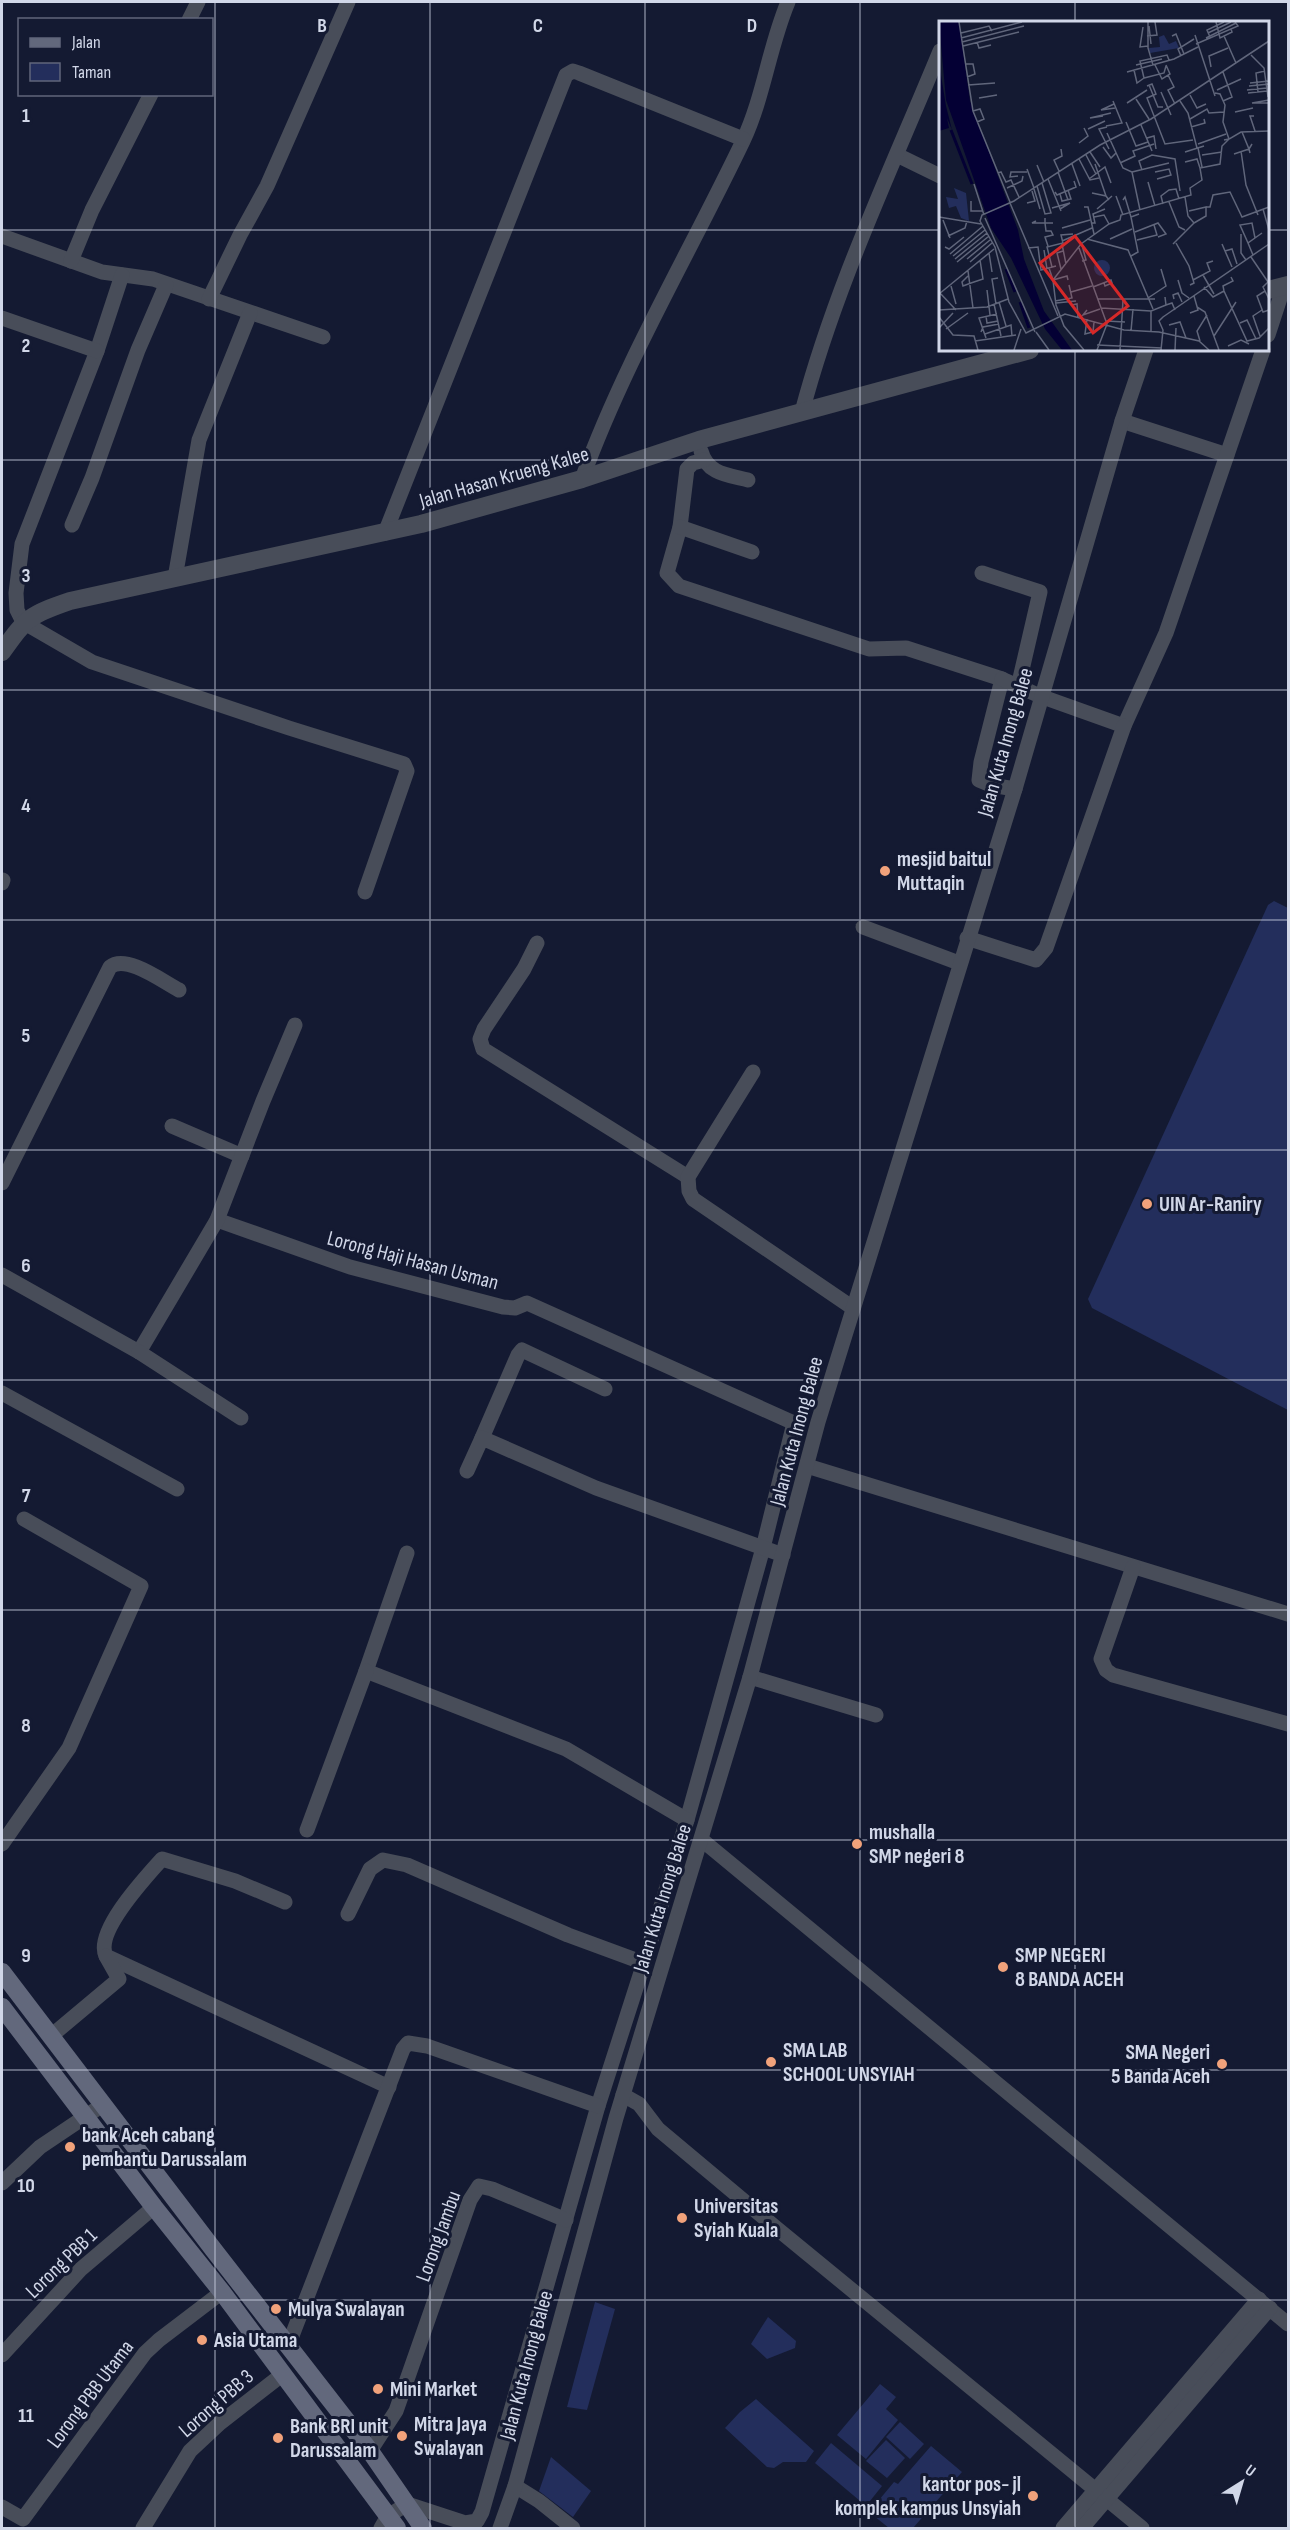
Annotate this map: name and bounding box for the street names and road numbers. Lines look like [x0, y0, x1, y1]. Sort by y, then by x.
street label: Jalan Hasan Krueng Kalee [416, 441, 592, 514]
street label: Jalan Kuta Inong Balee [972, 665, 1039, 820]
street label: Lorong Haji Hasan Usman [325, 1226, 501, 1295]
street label: Jalan Kuta Inong Balee [764, 1354, 828, 1509]
street label: Jalan Kuta Inong Balee [628, 1821, 697, 1976]
street label: Lorong Jambu [411, 2187, 466, 2285]
street label: Lorong PBB 1 [20, 2223, 103, 2303]
street label: Jalan Kuta Inong Balee [494, 2288, 558, 2443]
street label: Lorong PBB Utama [42, 2335, 139, 2453]
street label: Lorong PBB 3 [174, 2364, 259, 2443]

